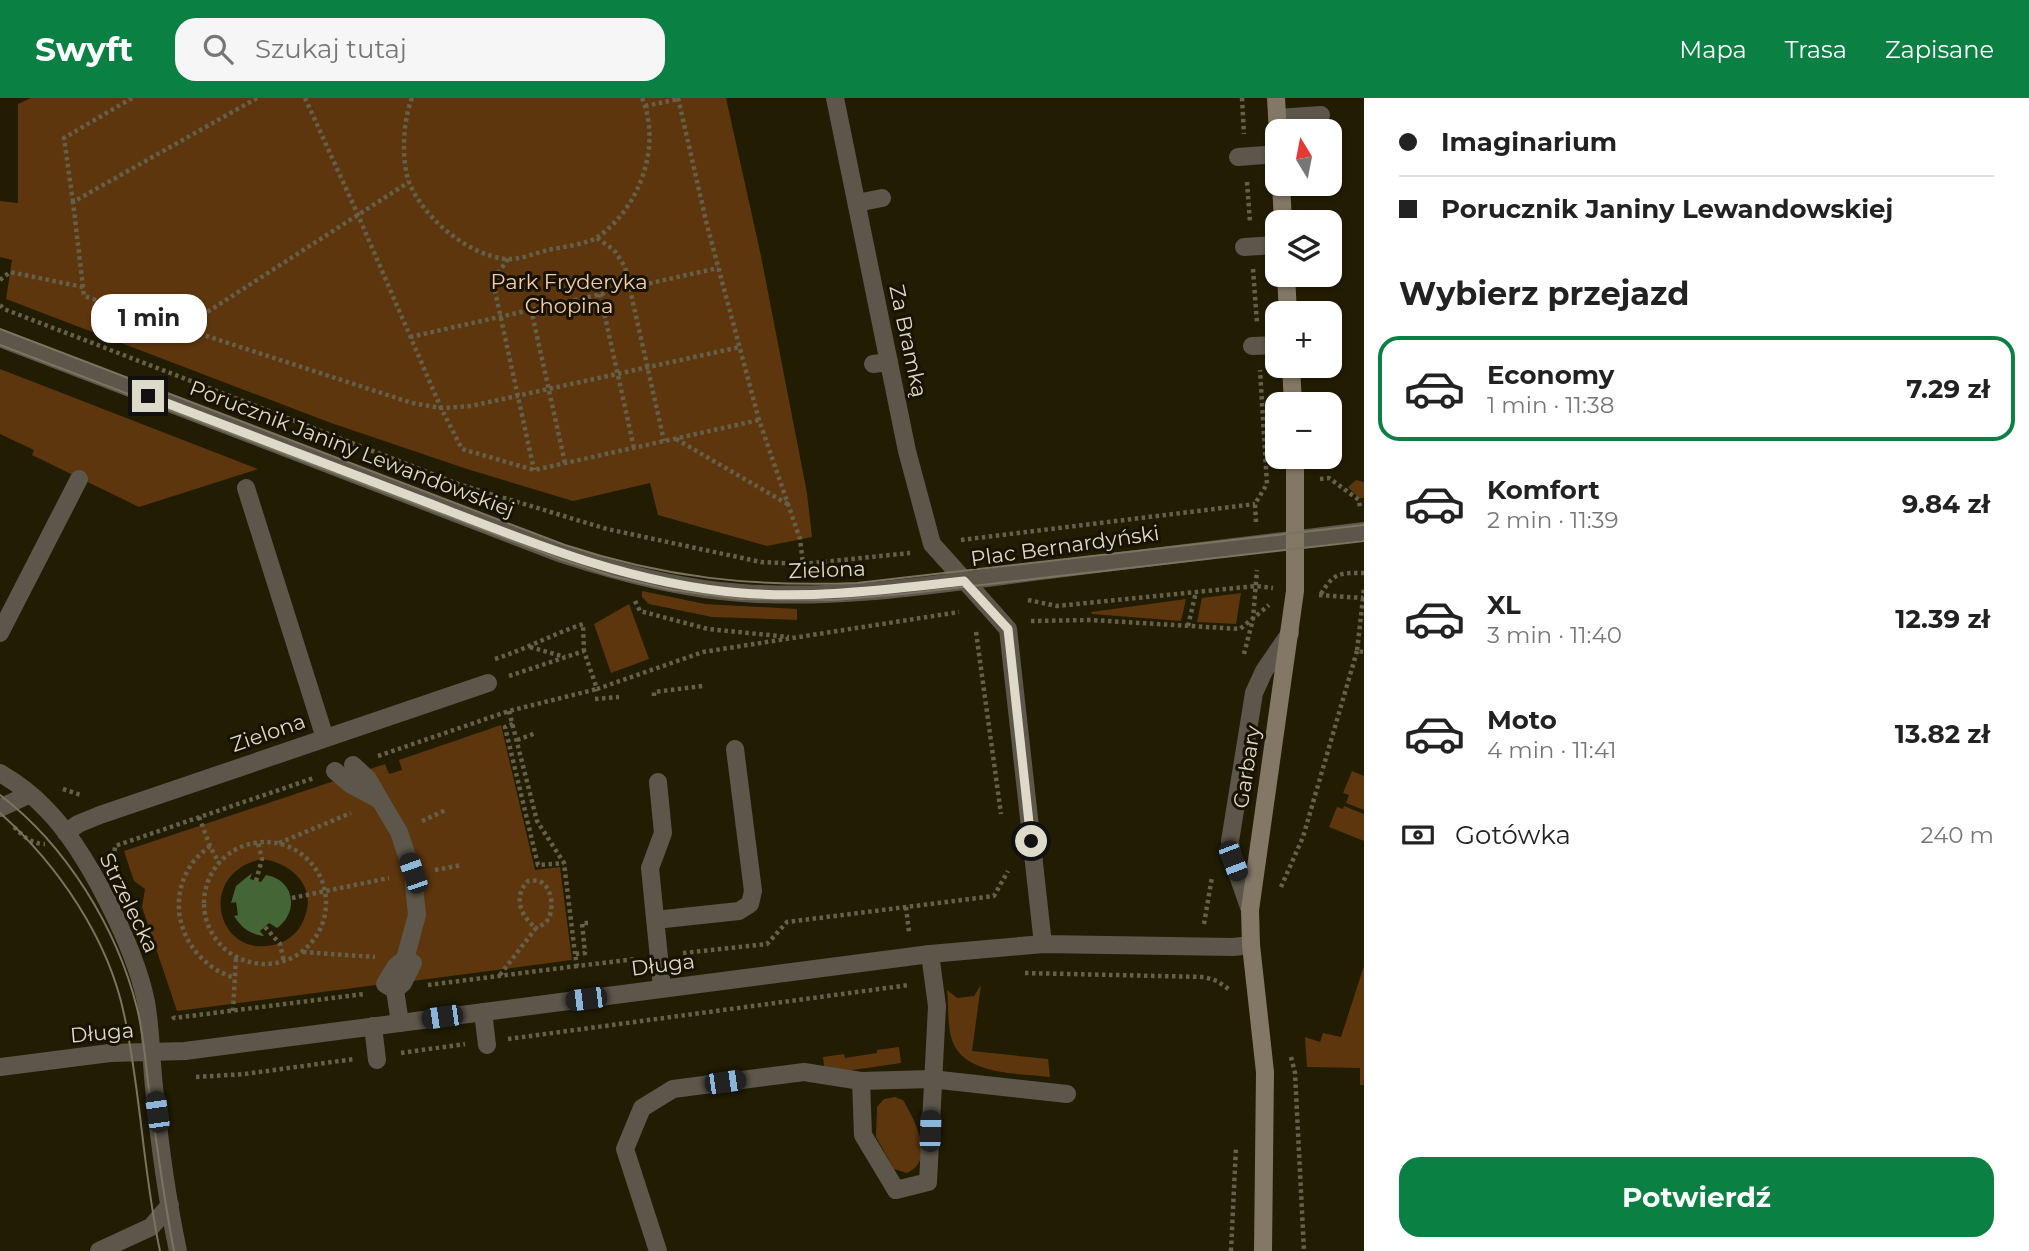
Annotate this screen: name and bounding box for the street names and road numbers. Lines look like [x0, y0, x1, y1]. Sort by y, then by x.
street label: Za Bramką [884, 282, 933, 399]
street label: Porucznik Janiny Lewandowskiej [186, 375, 518, 522]
street label: Plac Bernardyński [969, 520, 1161, 571]
street label: Zielona [788, 556, 866, 583]
street label: Zielona [227, 708, 309, 757]
street label: Garbary [1228, 723, 1265, 810]
street label: Strzelecka [95, 849, 164, 957]
street label: Długa [630, 948, 696, 981]
street label: Długa [69, 1017, 135, 1048]

